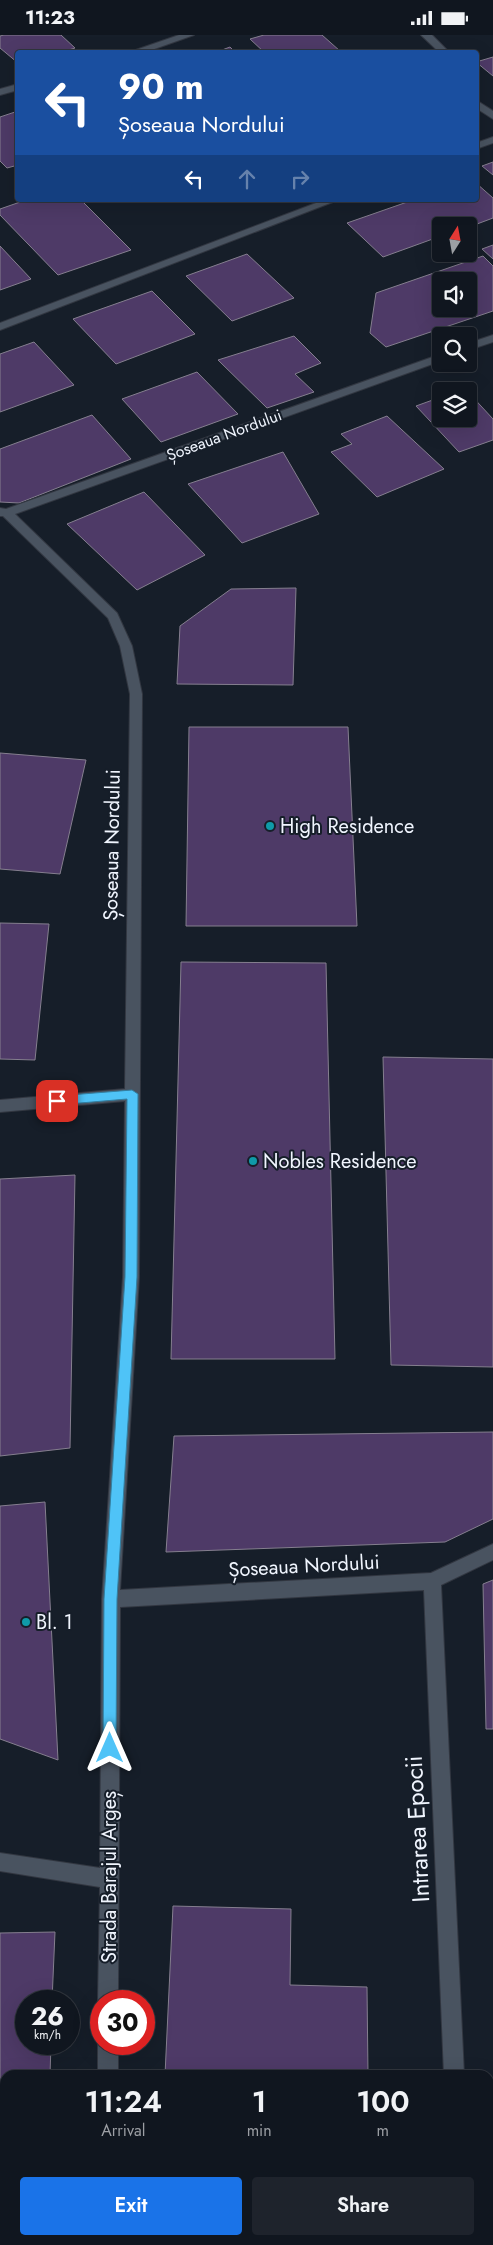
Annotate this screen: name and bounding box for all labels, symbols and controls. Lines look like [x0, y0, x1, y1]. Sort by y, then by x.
text: 11:23 [25, 4, 75, 31]
text: 90 m [118, 62, 204, 112]
icon: left [35, 70, 100, 135]
text: Șoseaua Nordului [118, 108, 285, 140]
icon: left [180, 165, 208, 193]
icon: ahead [233, 165, 261, 193]
icon: right [286, 165, 314, 193]
north arrow [432, 217, 478, 263]
map controls [432, 217, 477, 427]
button: sound [432, 272, 477, 317]
button: search [432, 327, 477, 372]
button: layers [432, 382, 477, 427]
street label: Șoseaua Nordului [163, 403, 285, 467]
street label: Șoseaua Nordului [96, 769, 128, 921]
place label: High Residence [280, 812, 414, 841]
marker: High Residence [264, 820, 276, 832]
pin [36, 1080, 78, 1122]
icon: arrive [43, 1087, 71, 1115]
place label: Nobles Residence [263, 1147, 417, 1176]
marker: Nobles Residence [247, 1155, 259, 1167]
street label: Șoseaua Nordului [228, 1548, 380, 1584]
place label: Bl. 1 [36, 1608, 73, 1637]
marker: Bl. 1 [20, 1616, 32, 1628]
position arrow [83, 1721, 135, 1773]
street label: Intrarea Epocii [396, 1755, 438, 1903]
street label: Strada Barajul Argeș [95, 1791, 124, 1963]
speed limit sign: 30 [90, 1990, 155, 2055]
text: 26 [31, 1998, 64, 2034]
text: km/h [34, 2026, 61, 2044]
text: 11:24 [85, 2080, 162, 2123]
text: 1 [252, 2080, 267, 2123]
text: 100 [356, 2080, 410, 2123]
text: Arrival [101, 2119, 145, 2142]
text: min [247, 2119, 272, 2142]
text: m [377, 2119, 389, 2142]
button: Exit [20, 2177, 242, 2235]
button: Share [252, 2177, 474, 2235]

